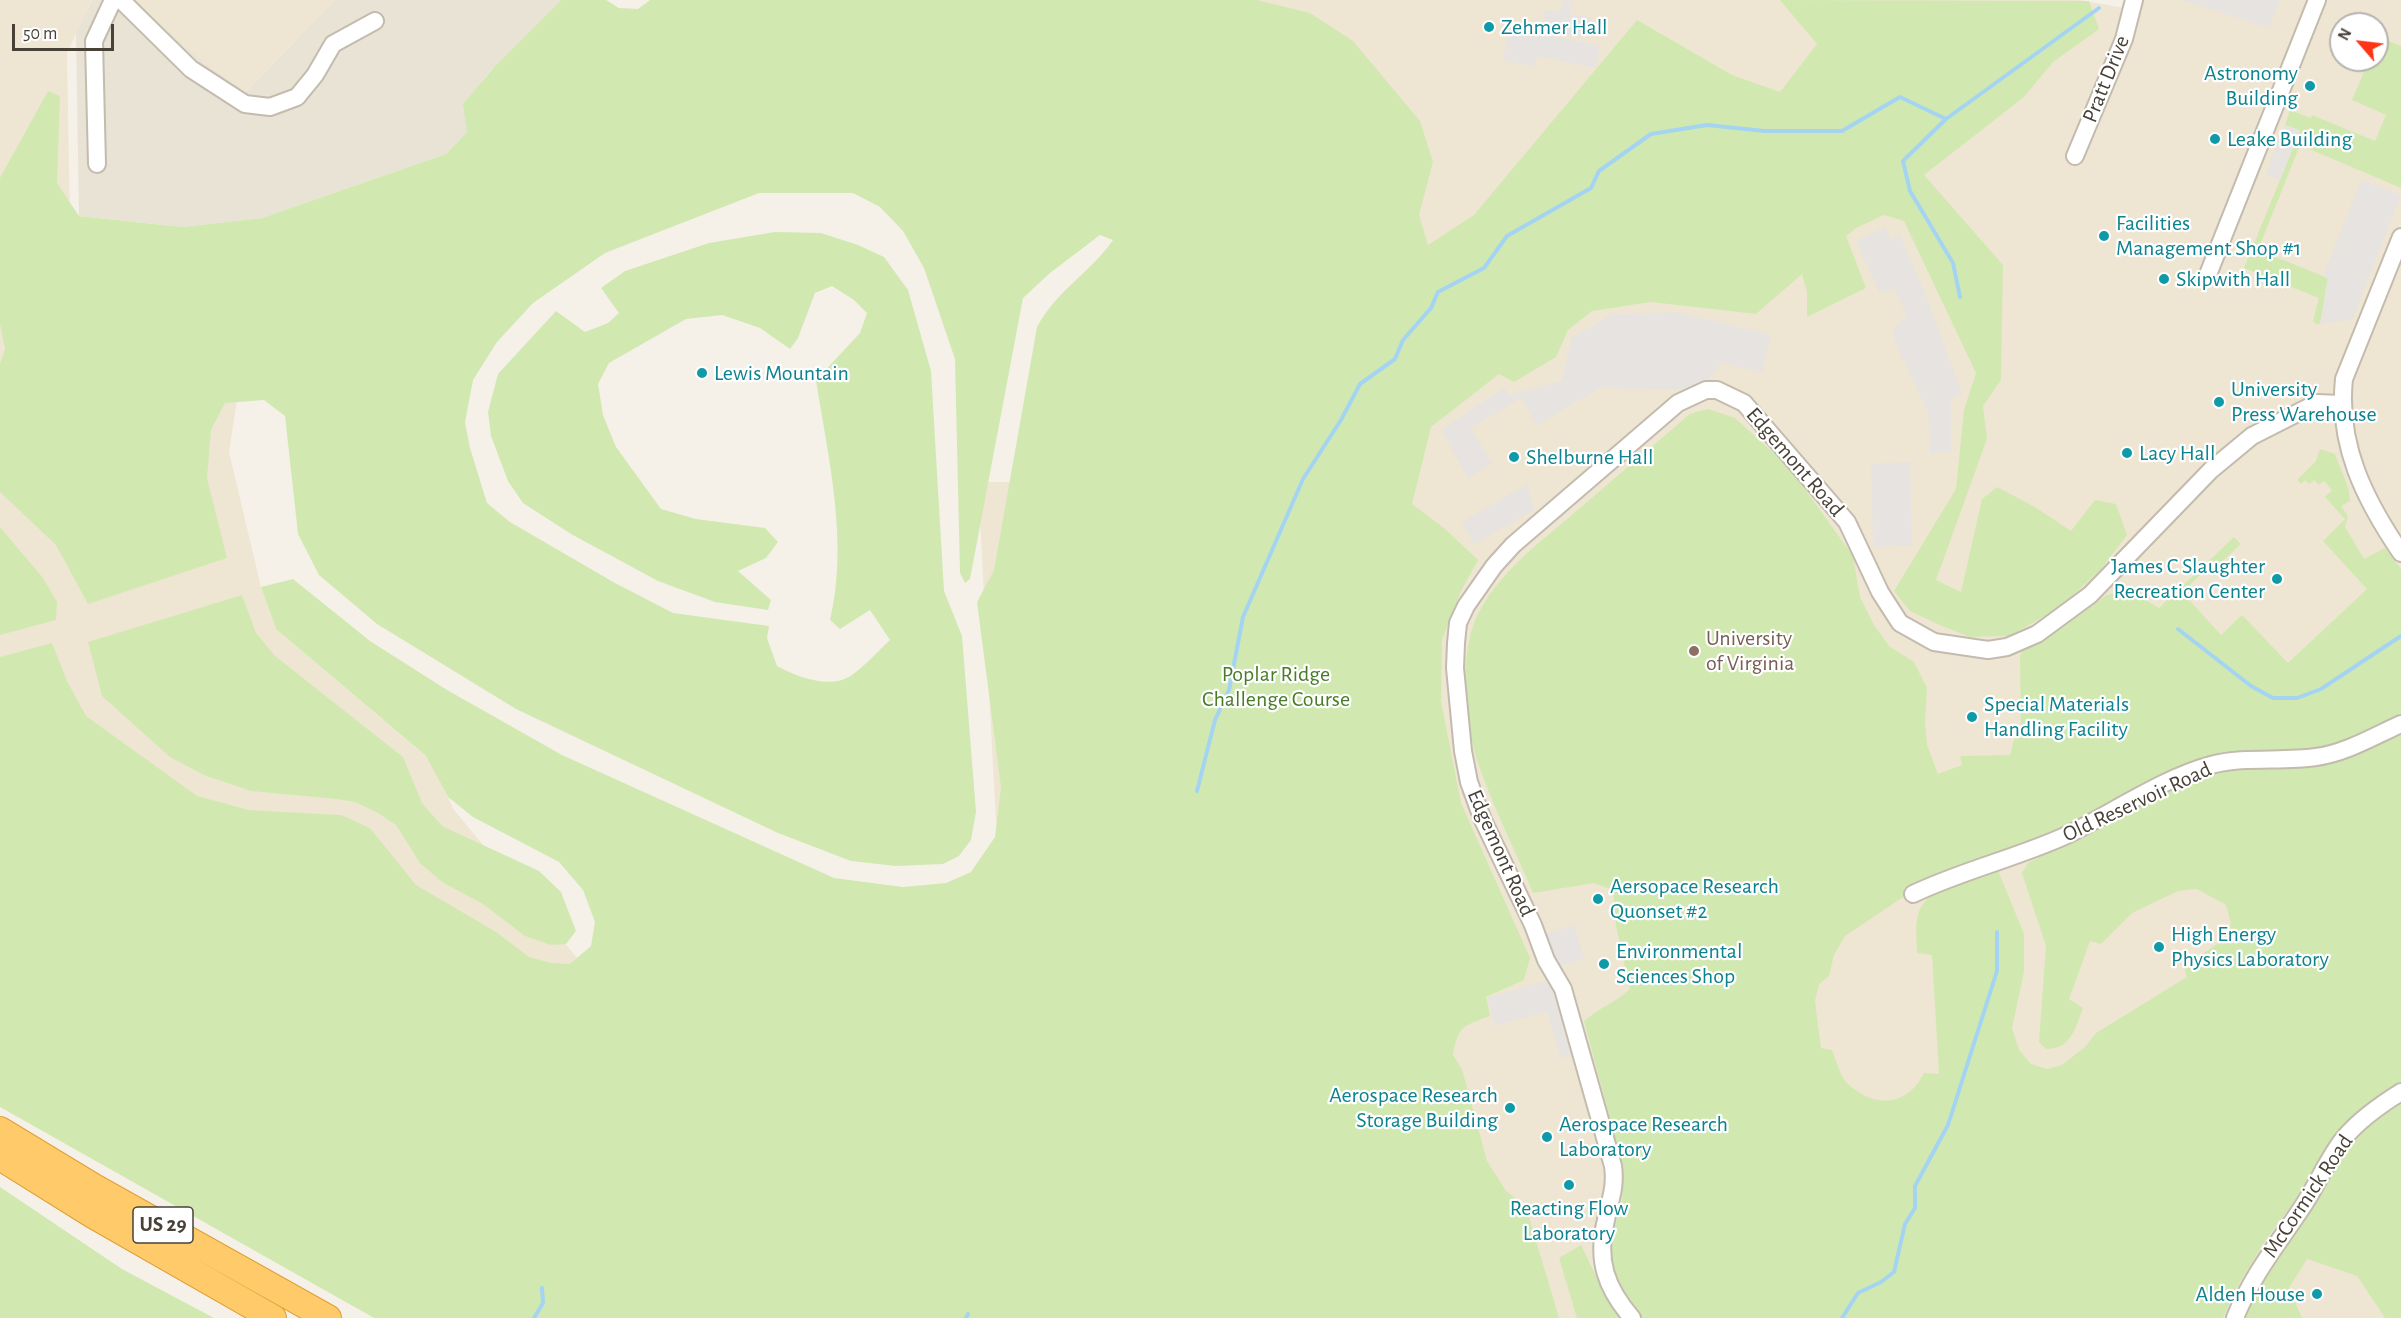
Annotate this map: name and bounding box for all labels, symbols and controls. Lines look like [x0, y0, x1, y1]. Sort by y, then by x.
scale bar [15, 12, 117, 50]
north arrow [2329, 12, 2389, 72]
place label: Zehmer Hall [1501, 14, 1608, 40]
marker: Zehmer Hall [1482, 20, 1496, 34]
text: 50 m [23, 25, 57, 43]
text: N [2335, 26, 2355, 43]
street label: Pratt Drive [2077, 32, 2135, 126]
place label: Astronomy Building [2204, 60, 2298, 112]
marker: Astronomy Building [2303, 79, 2317, 93]
place label: Leake Building [2227, 126, 2352, 152]
marker: Leake Building [2208, 132, 2222, 146]
place label: Facilities Management Shop #1 [2116, 210, 2301, 262]
marker: Facilities Management Shop #1 [2097, 229, 2111, 243]
place label: Skipwith Hall [2176, 266, 2290, 292]
marker: Skipwith Hall [2157, 272, 2171, 286]
place label: Lewis Mountain [714, 360, 849, 386]
marker: Lewis Mountain [695, 366, 709, 380]
place label: University Press Warehouse [2231, 376, 2377, 428]
marker: University Press Warehouse [2212, 395, 2226, 409]
street label: Edgemont Road [1740, 402, 1850, 522]
place label: Lacy Hall [2139, 440, 2215, 466]
place label: Shelburne Hall [1526, 444, 1653, 470]
marker: Lacy Hall [2120, 446, 2134, 460]
marker: Shelburne Hall [1507, 450, 1521, 464]
place label: James C Slaughter Recreation Center [2111, 553, 2265, 604]
marker: James C Slaughter Recreation Center [2270, 572, 2284, 586]
place label: University of Virginia [1706, 625, 1794, 676]
marker: University of Virginia [1687, 644, 1701, 658]
park label: Poplar Ridge Challenge Course [1202, 661, 1350, 712]
place label: Special Materials Handling Facility [1984, 691, 2129, 742]
marker: Special Materials Handling Facility [1965, 710, 1979, 724]
street label: Old Reservoir Road [2058, 756, 2216, 848]
street label: Edgemont Road [1461, 785, 1541, 921]
place label: Aersopace Research Quonset #2 [1610, 873, 1779, 924]
marker: Aersopace Research Quonset #2 [1591, 892, 1605, 906]
place label: High Energy Physics Laboratory [2171, 921, 2329, 972]
place label: Environmental Sciences Shop [1616, 938, 1742, 990]
marker: High Energy Physics Laboratory [2152, 940, 2166, 954]
marker: Environmental Sciences Shop [1597, 957, 1611, 971]
place label: Aerospace Research Storage Building [1329, 1082, 1498, 1134]
marker: Aerospace Research Storage Building [1503, 1101, 1517, 1115]
place label: Aerospace Research Laboratory [1559, 1111, 1728, 1162]
street label: McCormick Road [2257, 1129, 2359, 1263]
marker: Aerospace Research Laboratory [1540, 1130, 1554, 1144]
marker: Reacting Flow Laboratory [1562, 1178, 1576, 1192]
place label: Reacting Flow Laboratory [1510, 1195, 1628, 1246]
road number: US 29 [133, 1207, 193, 1243]
place label: Alden House [2195, 1281, 2305, 1307]
marker: Alden House [2310, 1287, 2324, 1301]

